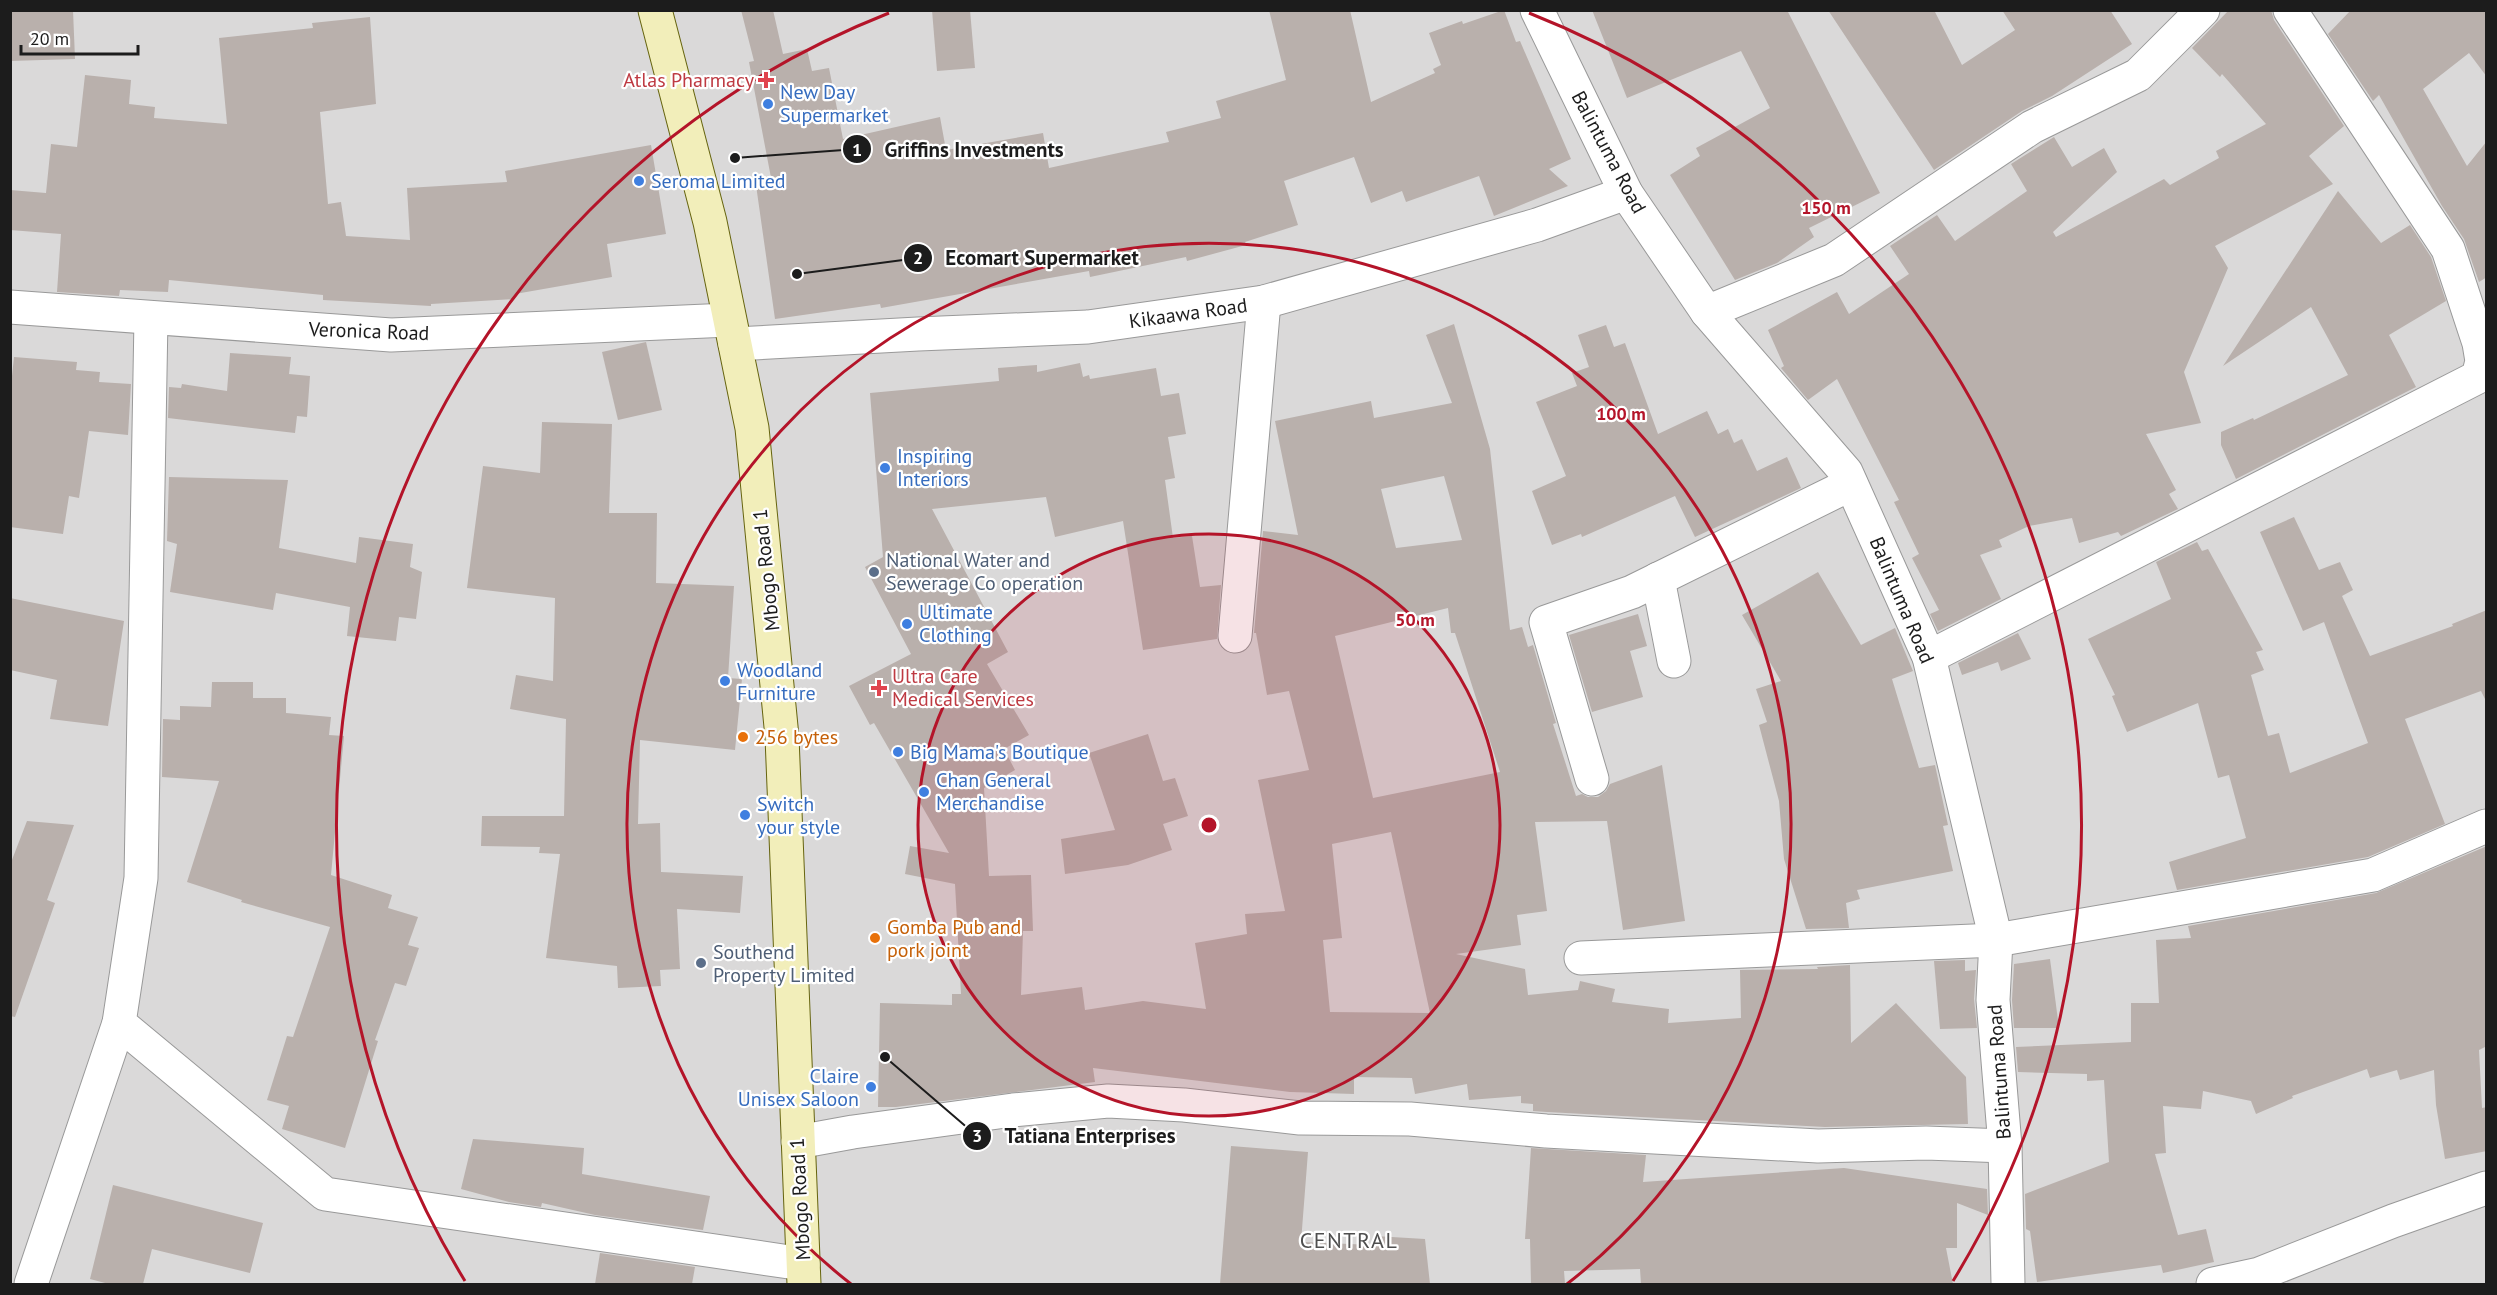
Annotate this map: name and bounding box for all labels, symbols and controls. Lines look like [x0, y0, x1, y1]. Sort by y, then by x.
scale bar [21, 18, 138, 56]
text: 20 m [30, 27, 69, 50]
place label: Atlas Pharmacy [623, 67, 755, 93]
marker: Atlas Pharmacy [759, 73, 773, 87]
place label: New Day Supermarket [780, 79, 889, 128]
street label: Balintuma Road [1566, 86, 1652, 218]
marker: New Day Supermarket [761, 97, 775, 111]
callout: Griffins Investments [842, 130, 1075, 169]
text: Griffins Investments [884, 136, 1064, 163]
text: 1 [852, 138, 862, 161]
place label: Seroma Limited [651, 168, 786, 194]
marker: Seroma Limited [632, 174, 646, 188]
text: 150 m [1801, 196, 1851, 219]
callout: Ecomart Supermarket [903, 238, 1151, 277]
text: Ecomart Supermarket [945, 244, 1139, 271]
text: 2 [913, 246, 923, 269]
street label: Kikaawa Road [1127, 292, 1249, 334]
street label: Veronica Road [307, 316, 430, 346]
text: 100 m [1596, 402, 1646, 425]
place label: Inspiring Interiors [897, 443, 972, 492]
marker: Inspiring Interiors [878, 461, 892, 475]
street label: Mbogo Road 1 [747, 508, 785, 632]
street label: Balintuma Road [1864, 533, 1940, 667]
place label: National Water and Sewerage Co operation [886, 547, 1083, 596]
marker: National Water and Sewerage Co operation [867, 565, 881, 579]
place label: Ultimate Clothing [919, 599, 993, 648]
text: 50 m [1395, 608, 1435, 631]
marker: Ultimate Clothing [900, 617, 914, 631]
place label: Woodland Furniture [737, 657, 822, 706]
place label: Ultra Care Medical Services [892, 663, 1034, 712]
marker: Woodland Furniture [718, 674, 732, 688]
marker: Ultra Care Medical Services [870, 679, 888, 697]
place label: 256 bytes [755, 724, 838, 750]
marker: 256 bytes [736, 730, 750, 744]
place label: Big Mama's Boutique [910, 739, 1089, 765]
marker: Big Mama's Boutique [891, 745, 905, 759]
place label: Chan General Merchandise [936, 767, 1051, 816]
marker: Chan General Merchandise [917, 785, 931, 799]
place label: Switch your style [757, 791, 840, 840]
marker: Switch your style [738, 808, 752, 822]
centre of rings [1199, 815, 1219, 835]
place label: Gomba Pub and pork joint [887, 914, 1021, 963]
marker: Gomba Pub and pork joint [868, 931, 882, 945]
place label: Southend Property Limited [713, 939, 855, 988]
marker: Southend Property Limited [694, 956, 708, 970]
street label: Balintuma Road [1981, 1004, 2017, 1140]
place label: Claire Unisex Saloon [738, 1063, 859, 1112]
marker: Claire Unisex Saloon [864, 1080, 878, 1094]
callout: Tatiana Enterprises [962, 1117, 1187, 1156]
text: Tatiana Enterprises [1004, 1122, 1176, 1149]
text: 3 [972, 1124, 982, 1147]
street label: Mbogo Road 1 [784, 1137, 816, 1261]
district label: CENTRAL [1300, 1226, 1398, 1254]

